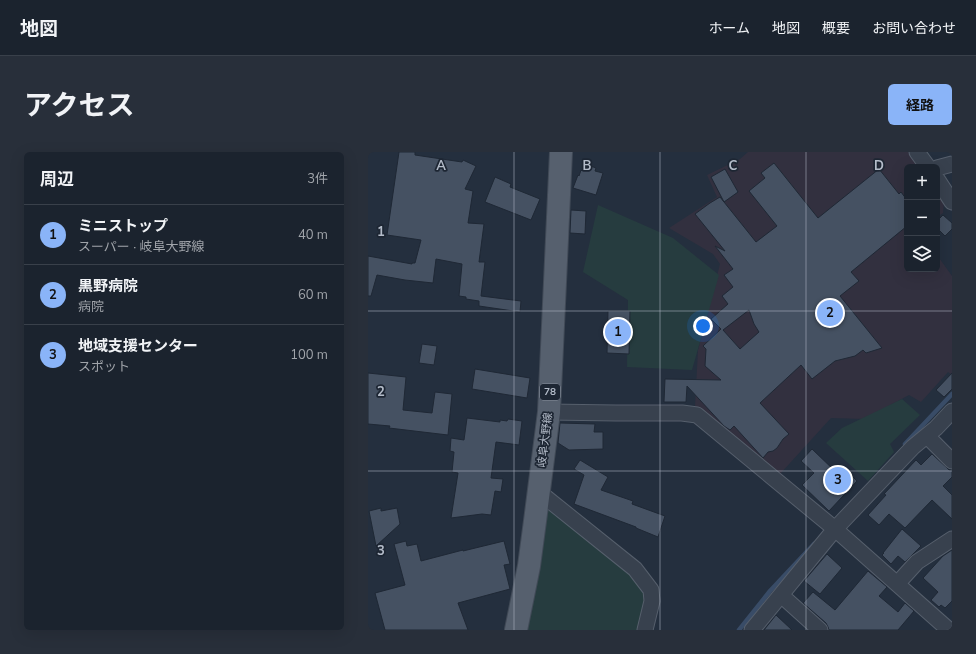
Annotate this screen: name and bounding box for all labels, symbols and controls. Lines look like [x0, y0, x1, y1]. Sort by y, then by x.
text: 地図 [20, 16, 58, 42]
text: ホーム [708, 19, 750, 38]
text: 地図 [772, 19, 800, 38]
text: 概要 [822, 19, 850, 38]
text: お問い合わせ [872, 19, 956, 38]
button: 経路 [888, 84, 952, 125]
text: アクセス [24, 87, 135, 125]
text: A [436, 157, 446, 175]
text: B [583, 157, 592, 175]
text: C [729, 157, 738, 175]
text: D [874, 157, 884, 175]
map controls [904, 164, 940, 272]
button: + [904, 164, 940, 200]
text: 周辺 [40, 168, 74, 191]
text: 3件 [307, 170, 328, 188]
button: − [904, 200, 940, 236]
text: ミニストップ [78, 216, 168, 236]
text: 1 [377, 223, 385, 241]
text: 1 [49, 226, 57, 244]
text: 40 m [298, 226, 328, 244]
button: layers [904, 236, 940, 272]
text: スーパー · 岐阜大野線 [78, 238, 205, 256]
text: 黒野病院 [78, 276, 138, 296]
text: 2 [49, 286, 57, 304]
text: 60 m [298, 286, 328, 304]
text: 病院 [78, 298, 104, 316]
pin: 2 [817, 298, 843, 328]
your location [693, 316, 713, 336]
pin: 1 [605, 317, 631, 347]
text: 地域支援センター [78, 336, 198, 356]
text: 3 [49, 346, 57, 364]
text: 100 m [290, 346, 328, 364]
text: スポット [78, 358, 130, 376]
text: 2 [377, 383, 385, 401]
road number: 78 [540, 384, 560, 400]
street label: 岐阜大野線 [534, 412, 556, 468]
pin: 3 [825, 465, 851, 495]
text: 3 [377, 542, 385, 560]

